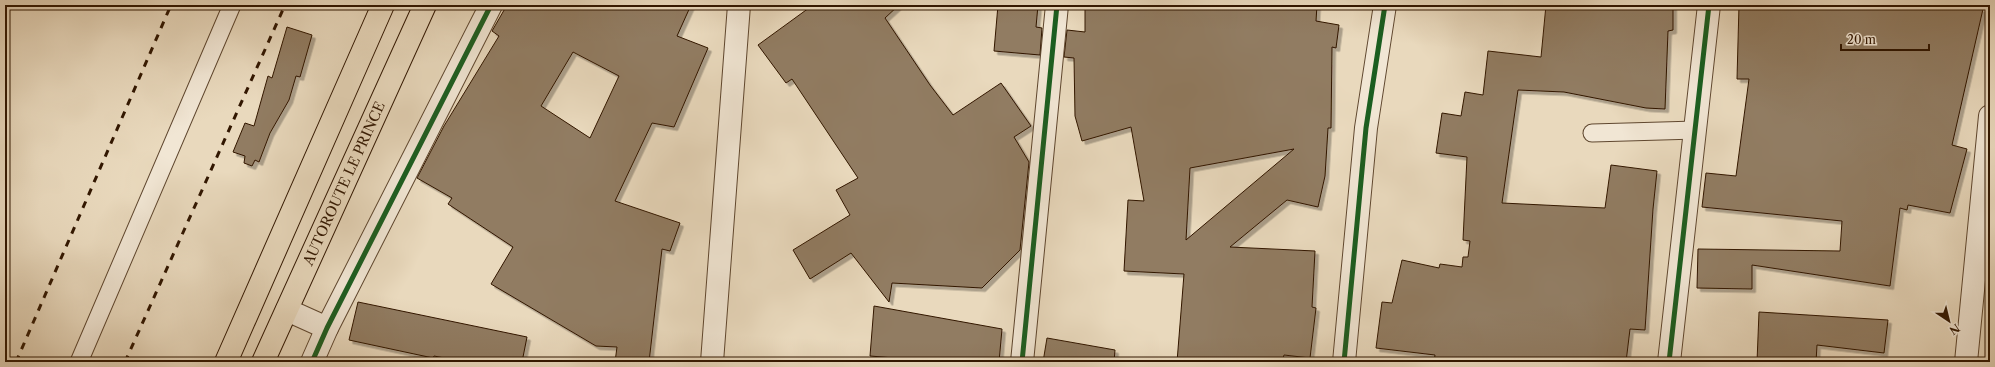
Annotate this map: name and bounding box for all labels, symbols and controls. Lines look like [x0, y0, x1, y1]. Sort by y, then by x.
scale bar [1841, 26, 1929, 52]
text: 20 m [1847, 32, 1876, 47]
street label: AUTOROUTE LE PRINCE [299, 99, 389, 269]
north arrow [1929, 301, 1969, 341]
text: N [1946, 321, 1963, 338]

